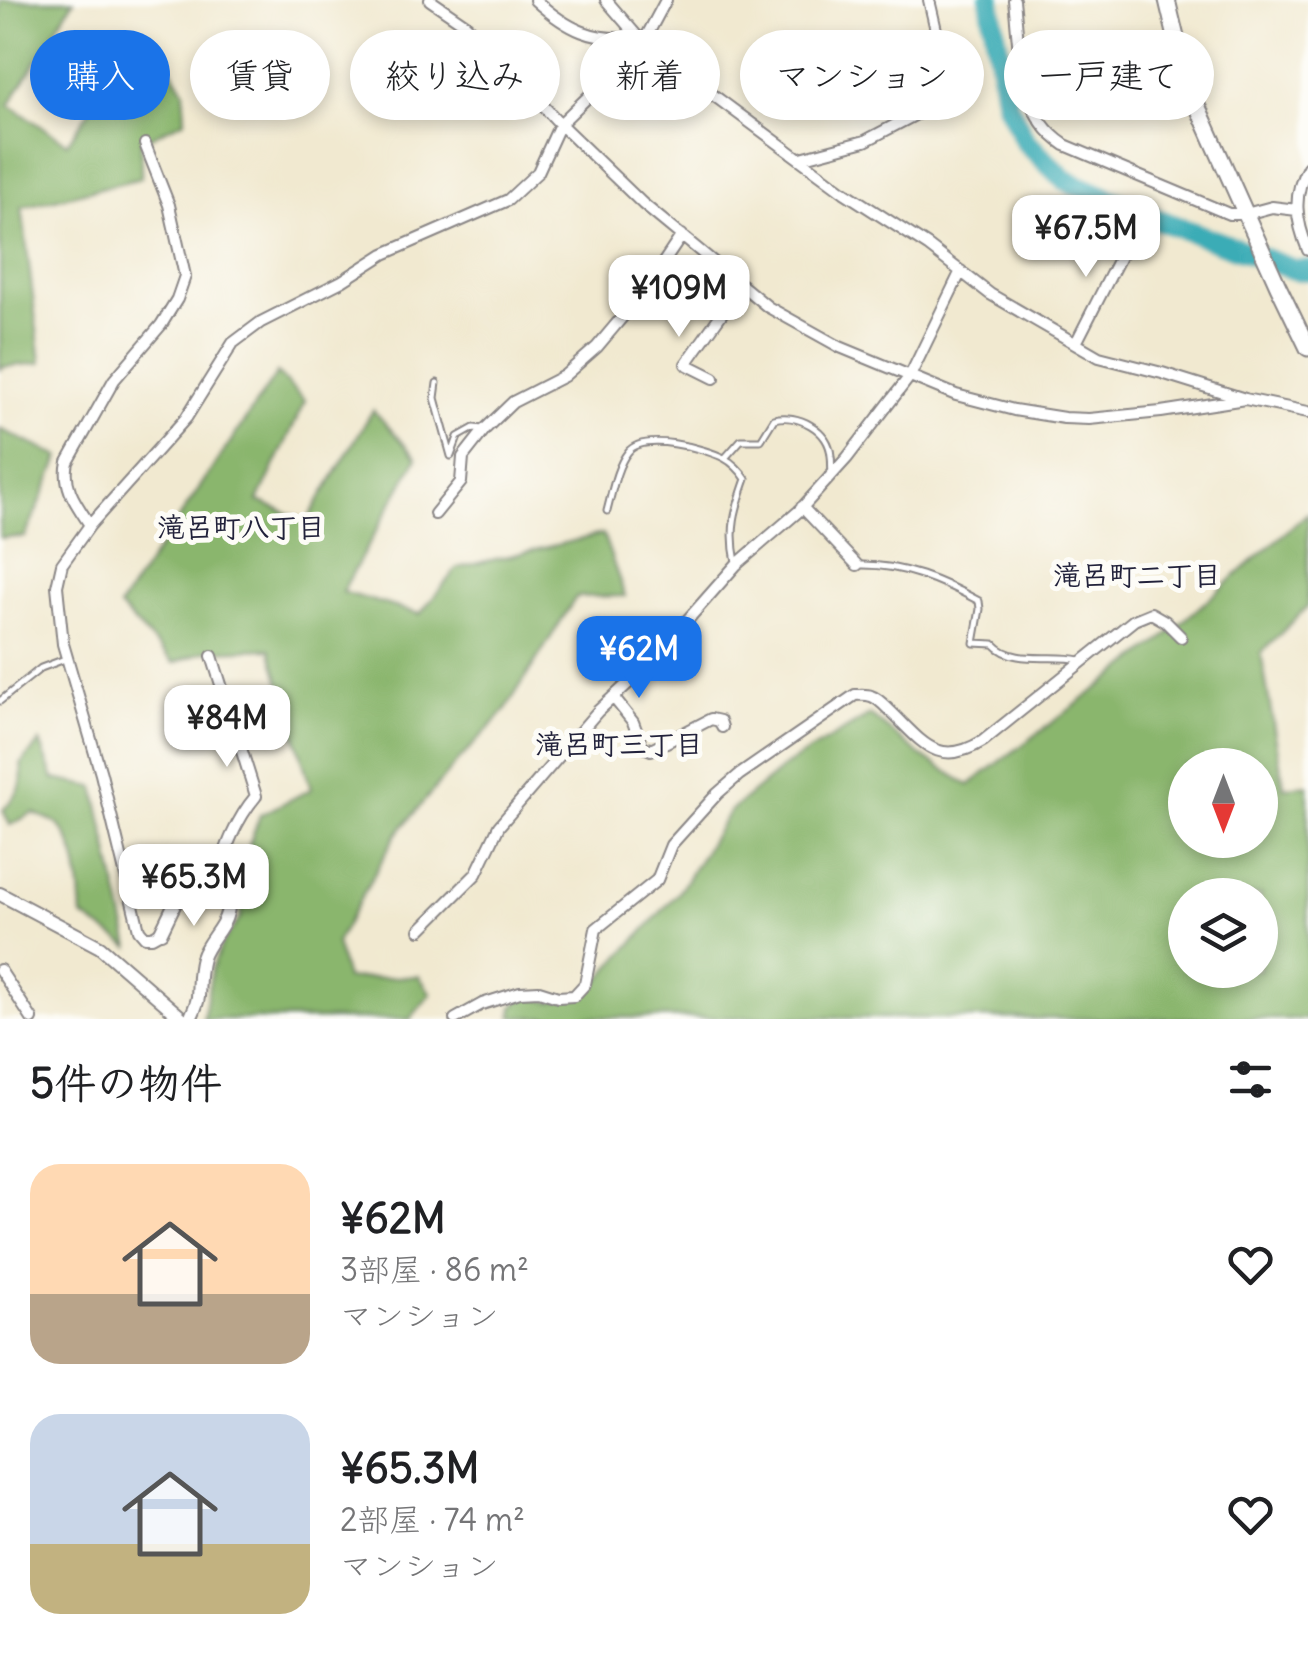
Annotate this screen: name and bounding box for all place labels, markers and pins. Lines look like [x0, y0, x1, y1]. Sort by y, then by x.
pin: ¥67.5M [1005, 195, 1167, 280]
pin: ¥109M [609, 255, 749, 340]
pin: ¥62M [580, 616, 698, 701]
pin: ¥84M [168, 685, 286, 770]
pin: ¥65.3M [113, 844, 275, 929]

